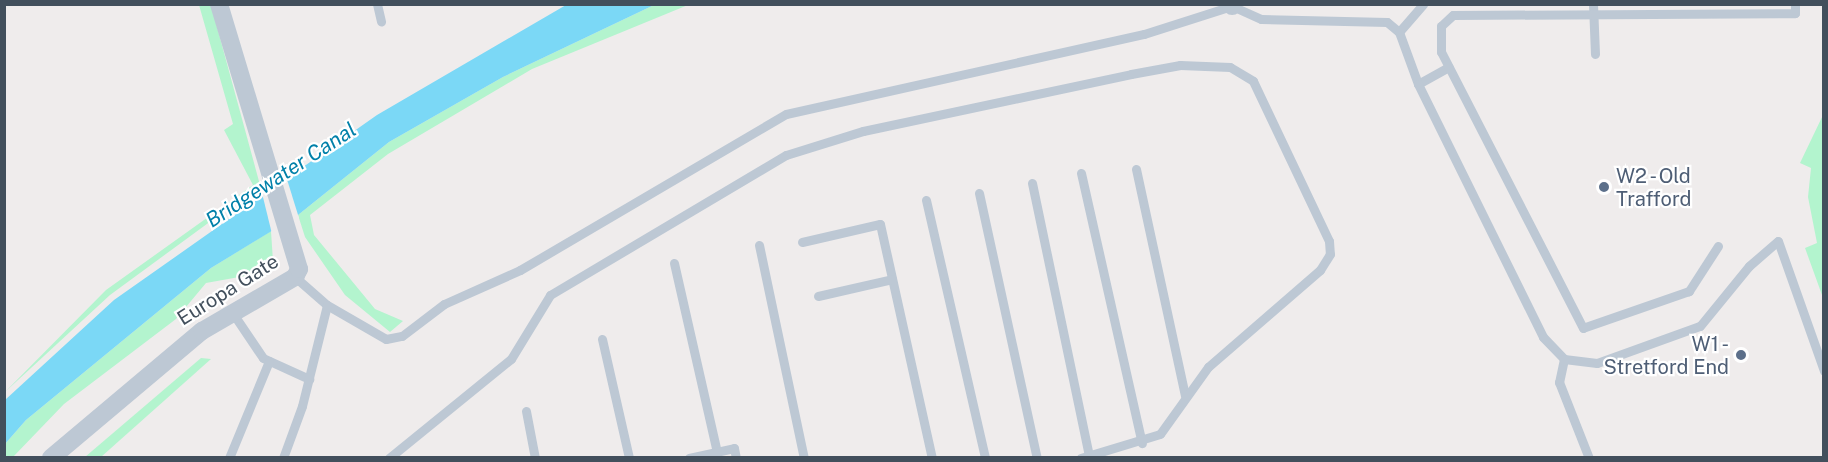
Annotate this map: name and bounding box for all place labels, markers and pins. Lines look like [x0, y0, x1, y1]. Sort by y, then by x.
place label: W2 - Old Trafford [1616, 164, 1696, 211]
marker: W2 - Old Trafford [1597, 180, 1611, 194]
place label: W1 - Stretford End [1604, 332, 1729, 379]
marker: W1 - Stretford End [1734, 348, 1748, 362]

